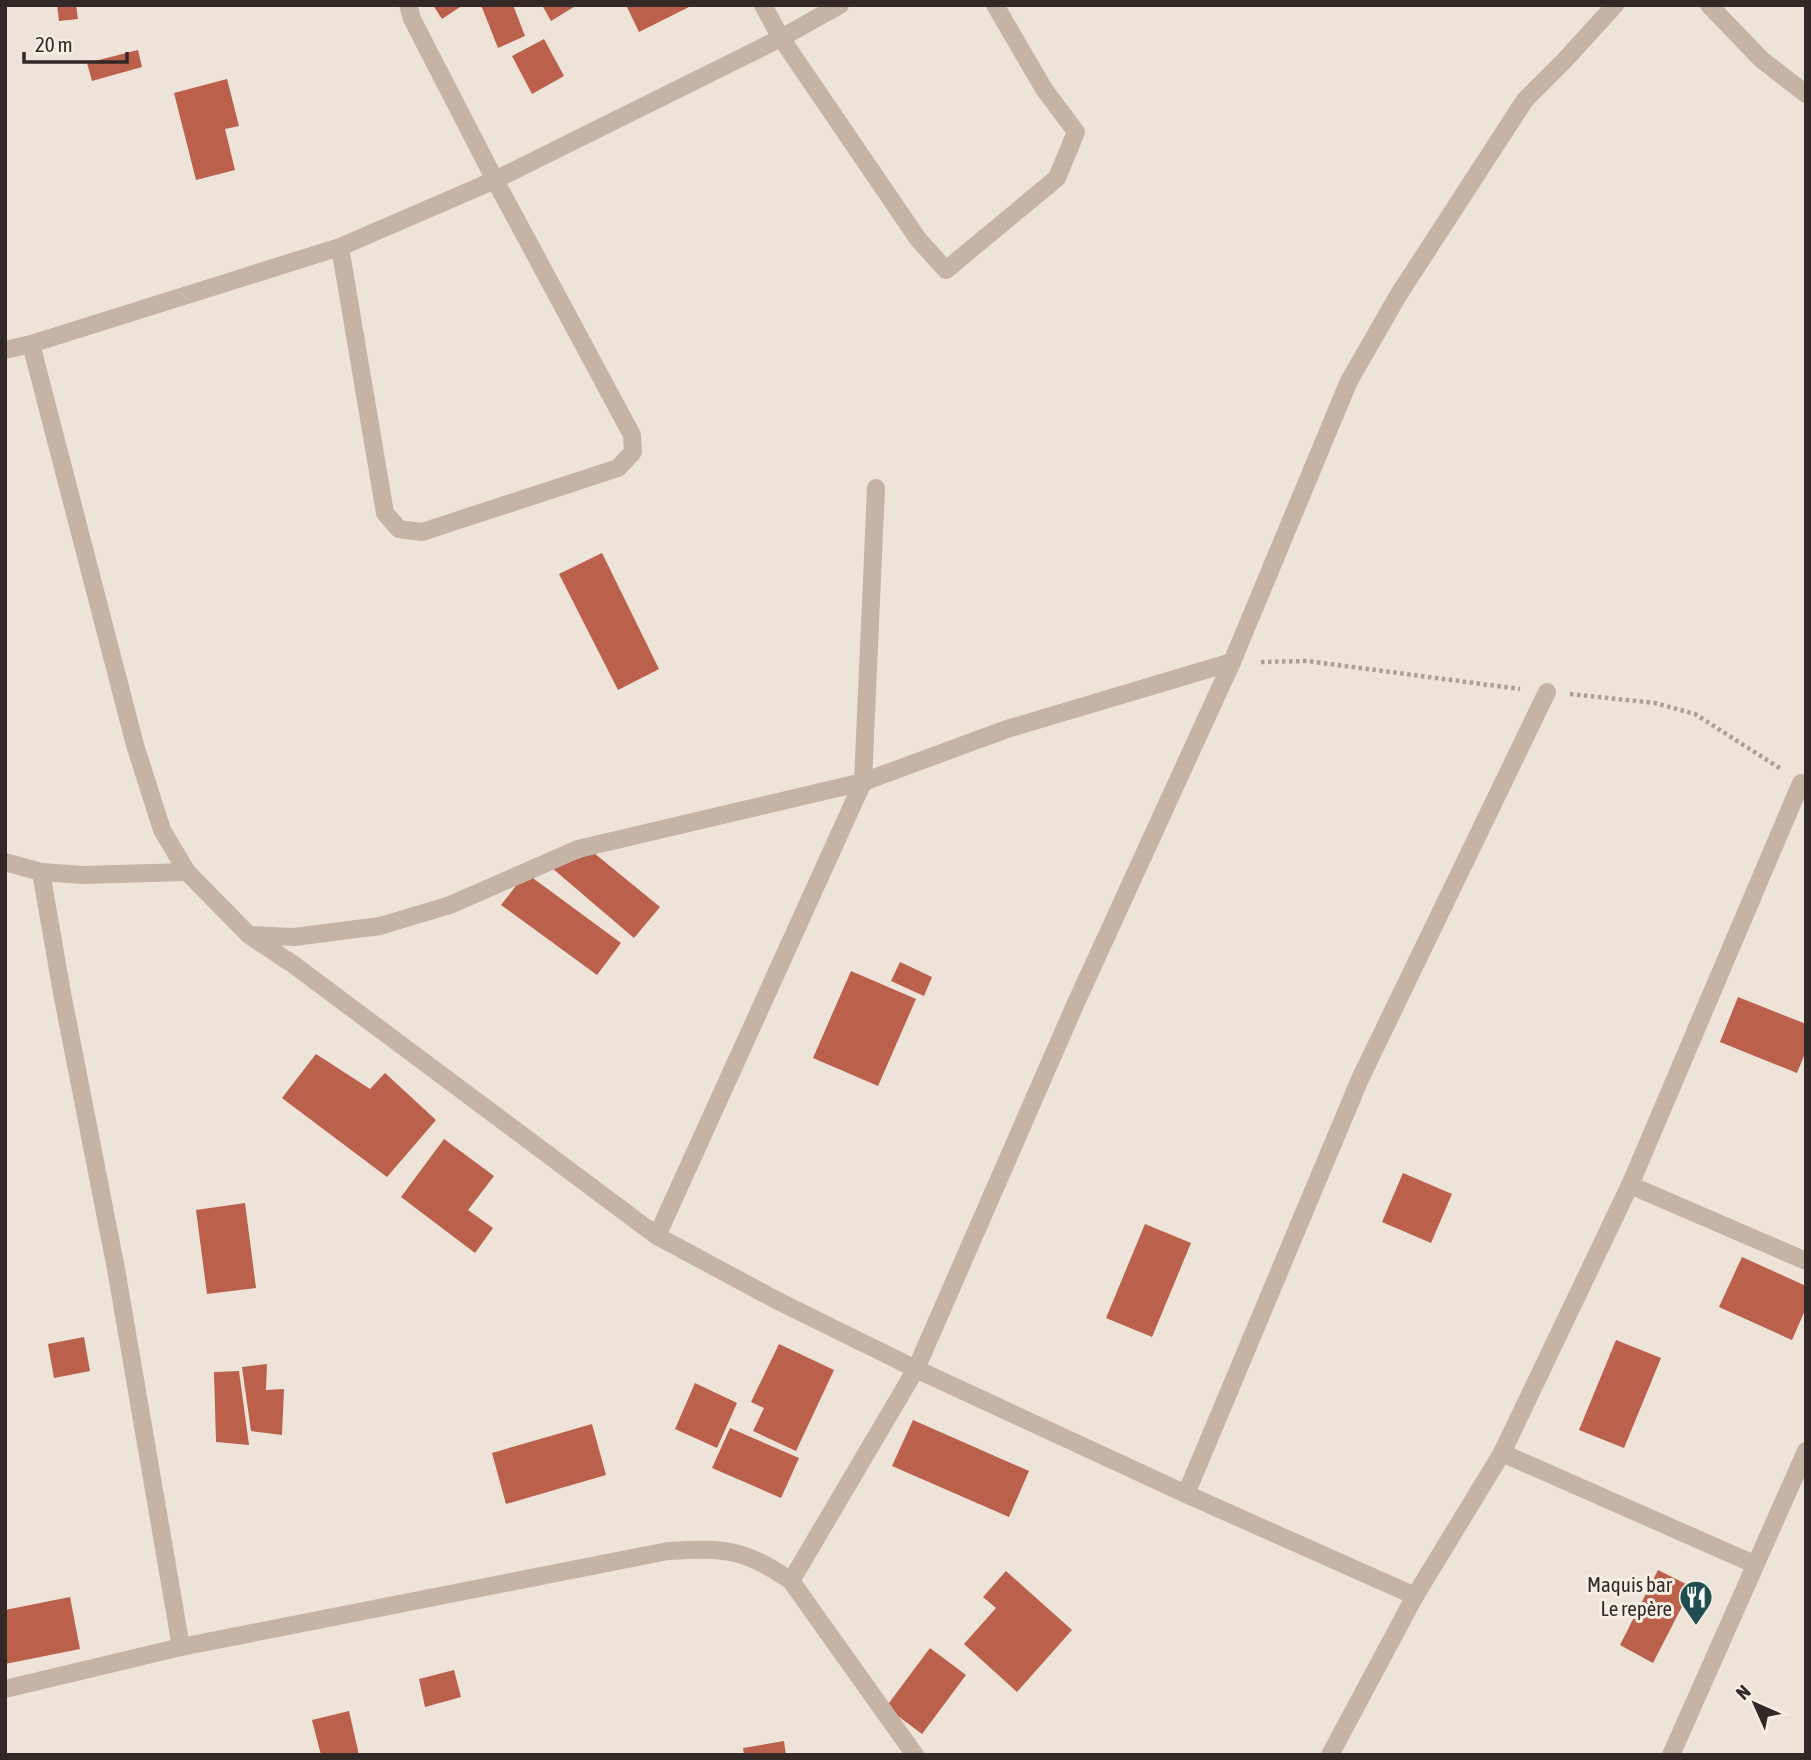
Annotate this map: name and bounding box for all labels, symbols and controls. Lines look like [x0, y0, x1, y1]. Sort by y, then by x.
scale bar [24, 21, 128, 65]
text: 20 m [35, 32, 73, 56]
place label: Maquis bar Le repère [1587, 1572, 1673, 1620]
restaurant icon: Maquis bar Le repère [1677, 1578, 1715, 1627]
north arrow [1720, 1669, 1790, 1739]
text: N [1731, 1680, 1755, 1704]

